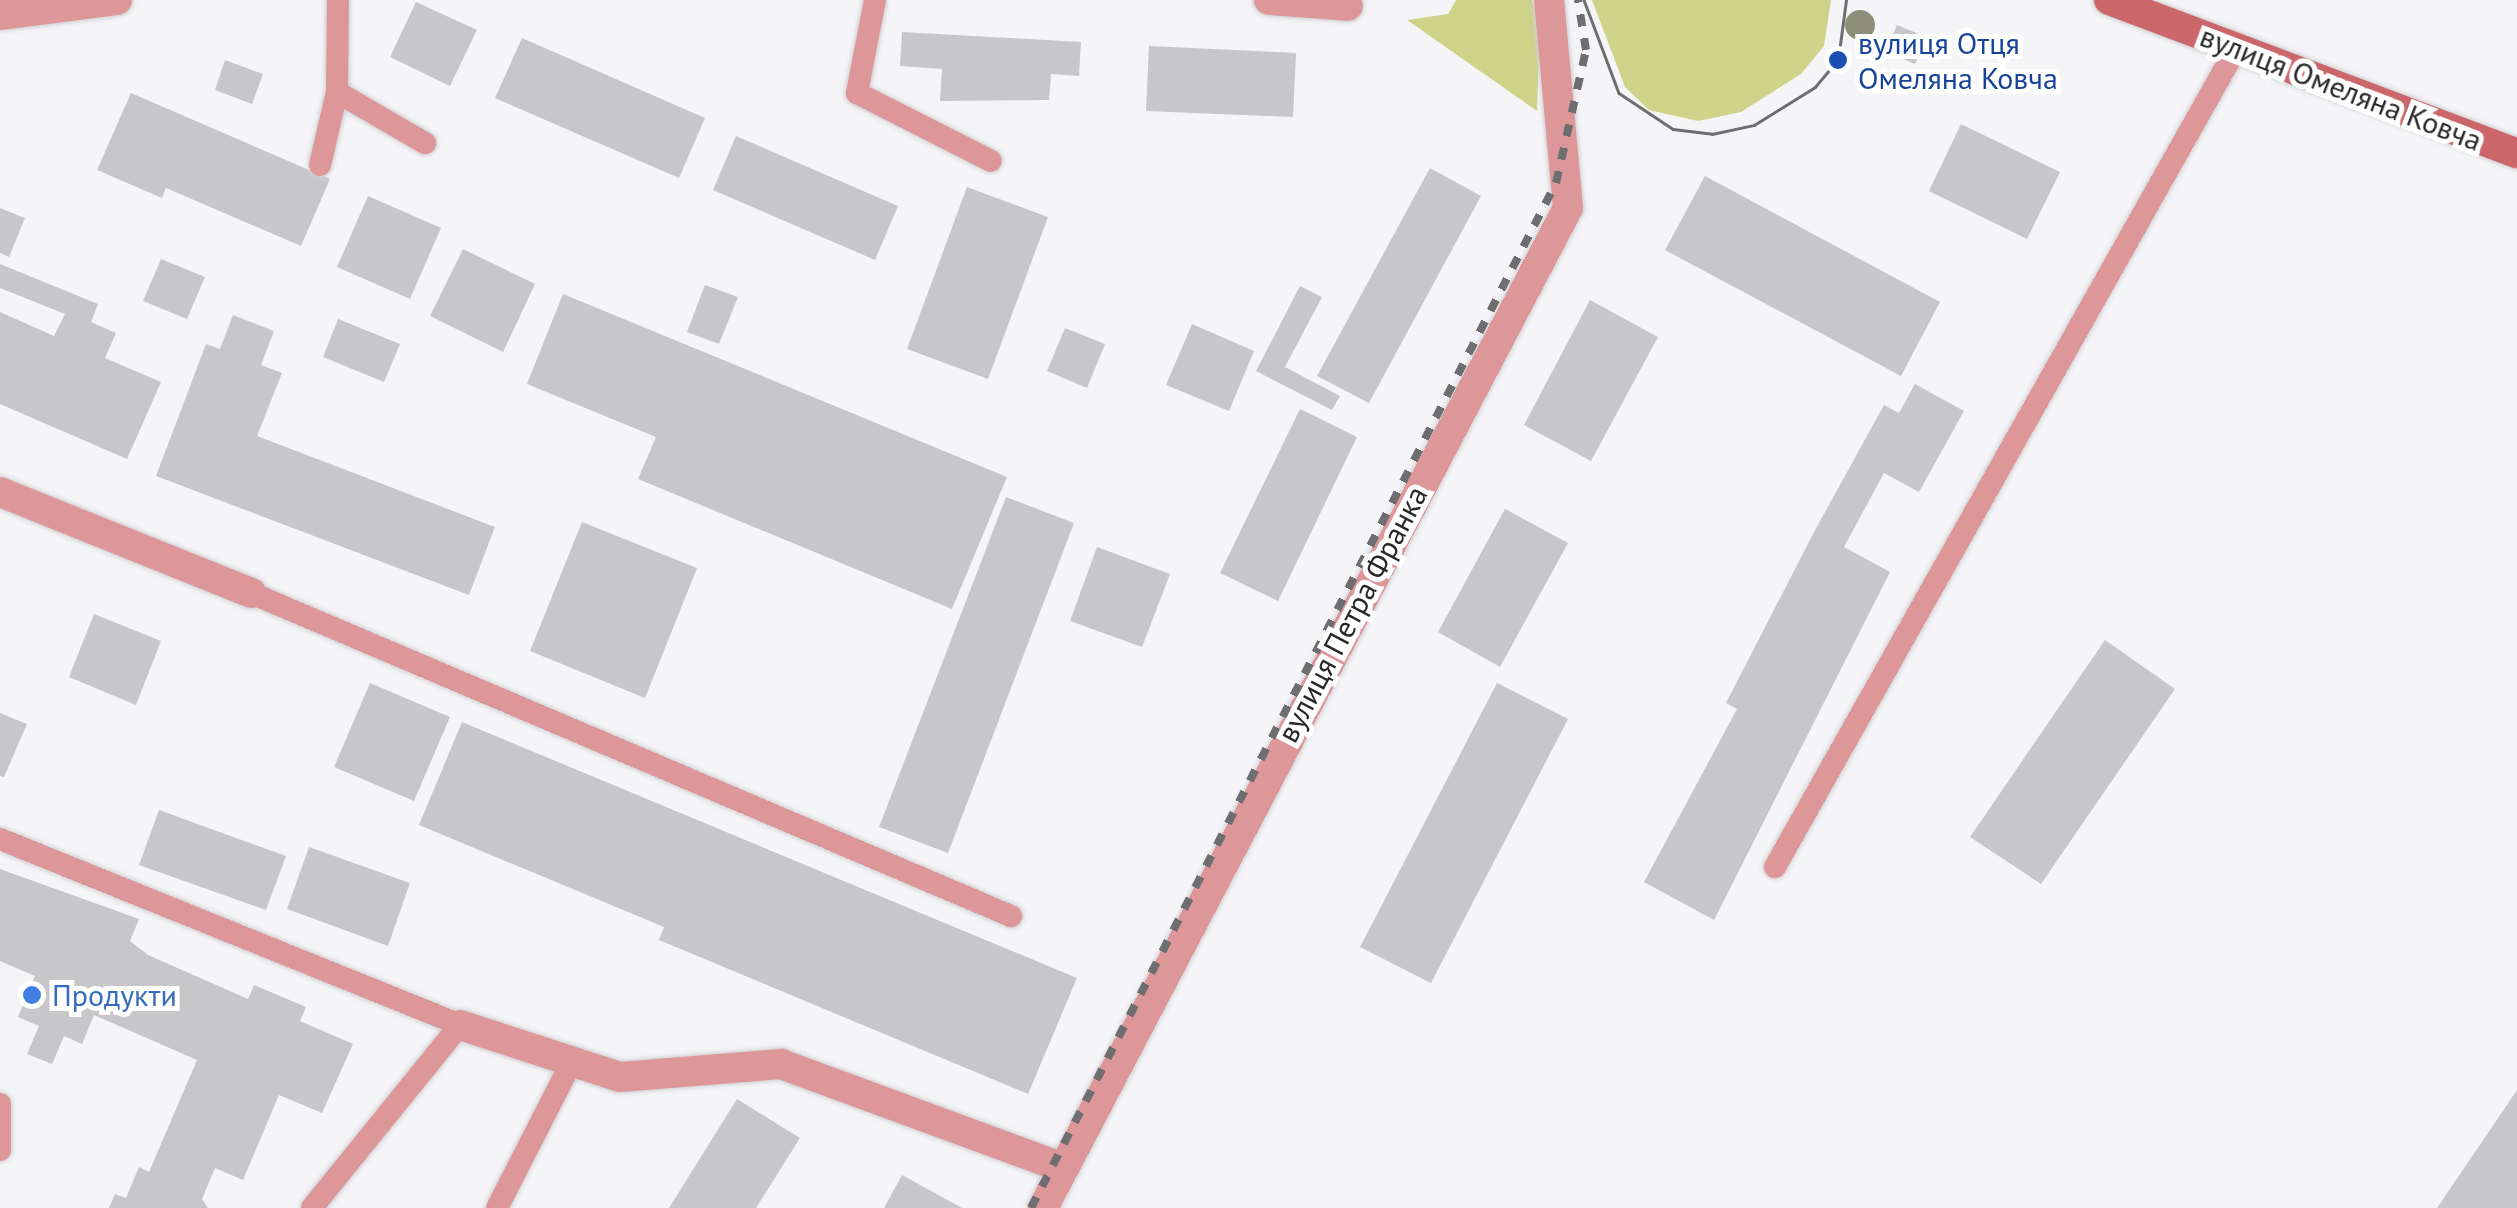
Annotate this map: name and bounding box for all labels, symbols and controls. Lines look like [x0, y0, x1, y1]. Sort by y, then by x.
street label: вулиця Омеляна Ковча [2195, 18, 2487, 158]
place label: вулиця Отця Омеляна Ковча [1858, 25, 2058, 96]
marker: вулиця Отця Омеляна Ковча [1827, 49, 1849, 71]
street label: вулиця Петра Франка [1269, 480, 1435, 748]
place label: Продукти [52, 977, 177, 1013]
marker: Продукти [21, 984, 43, 1006]

